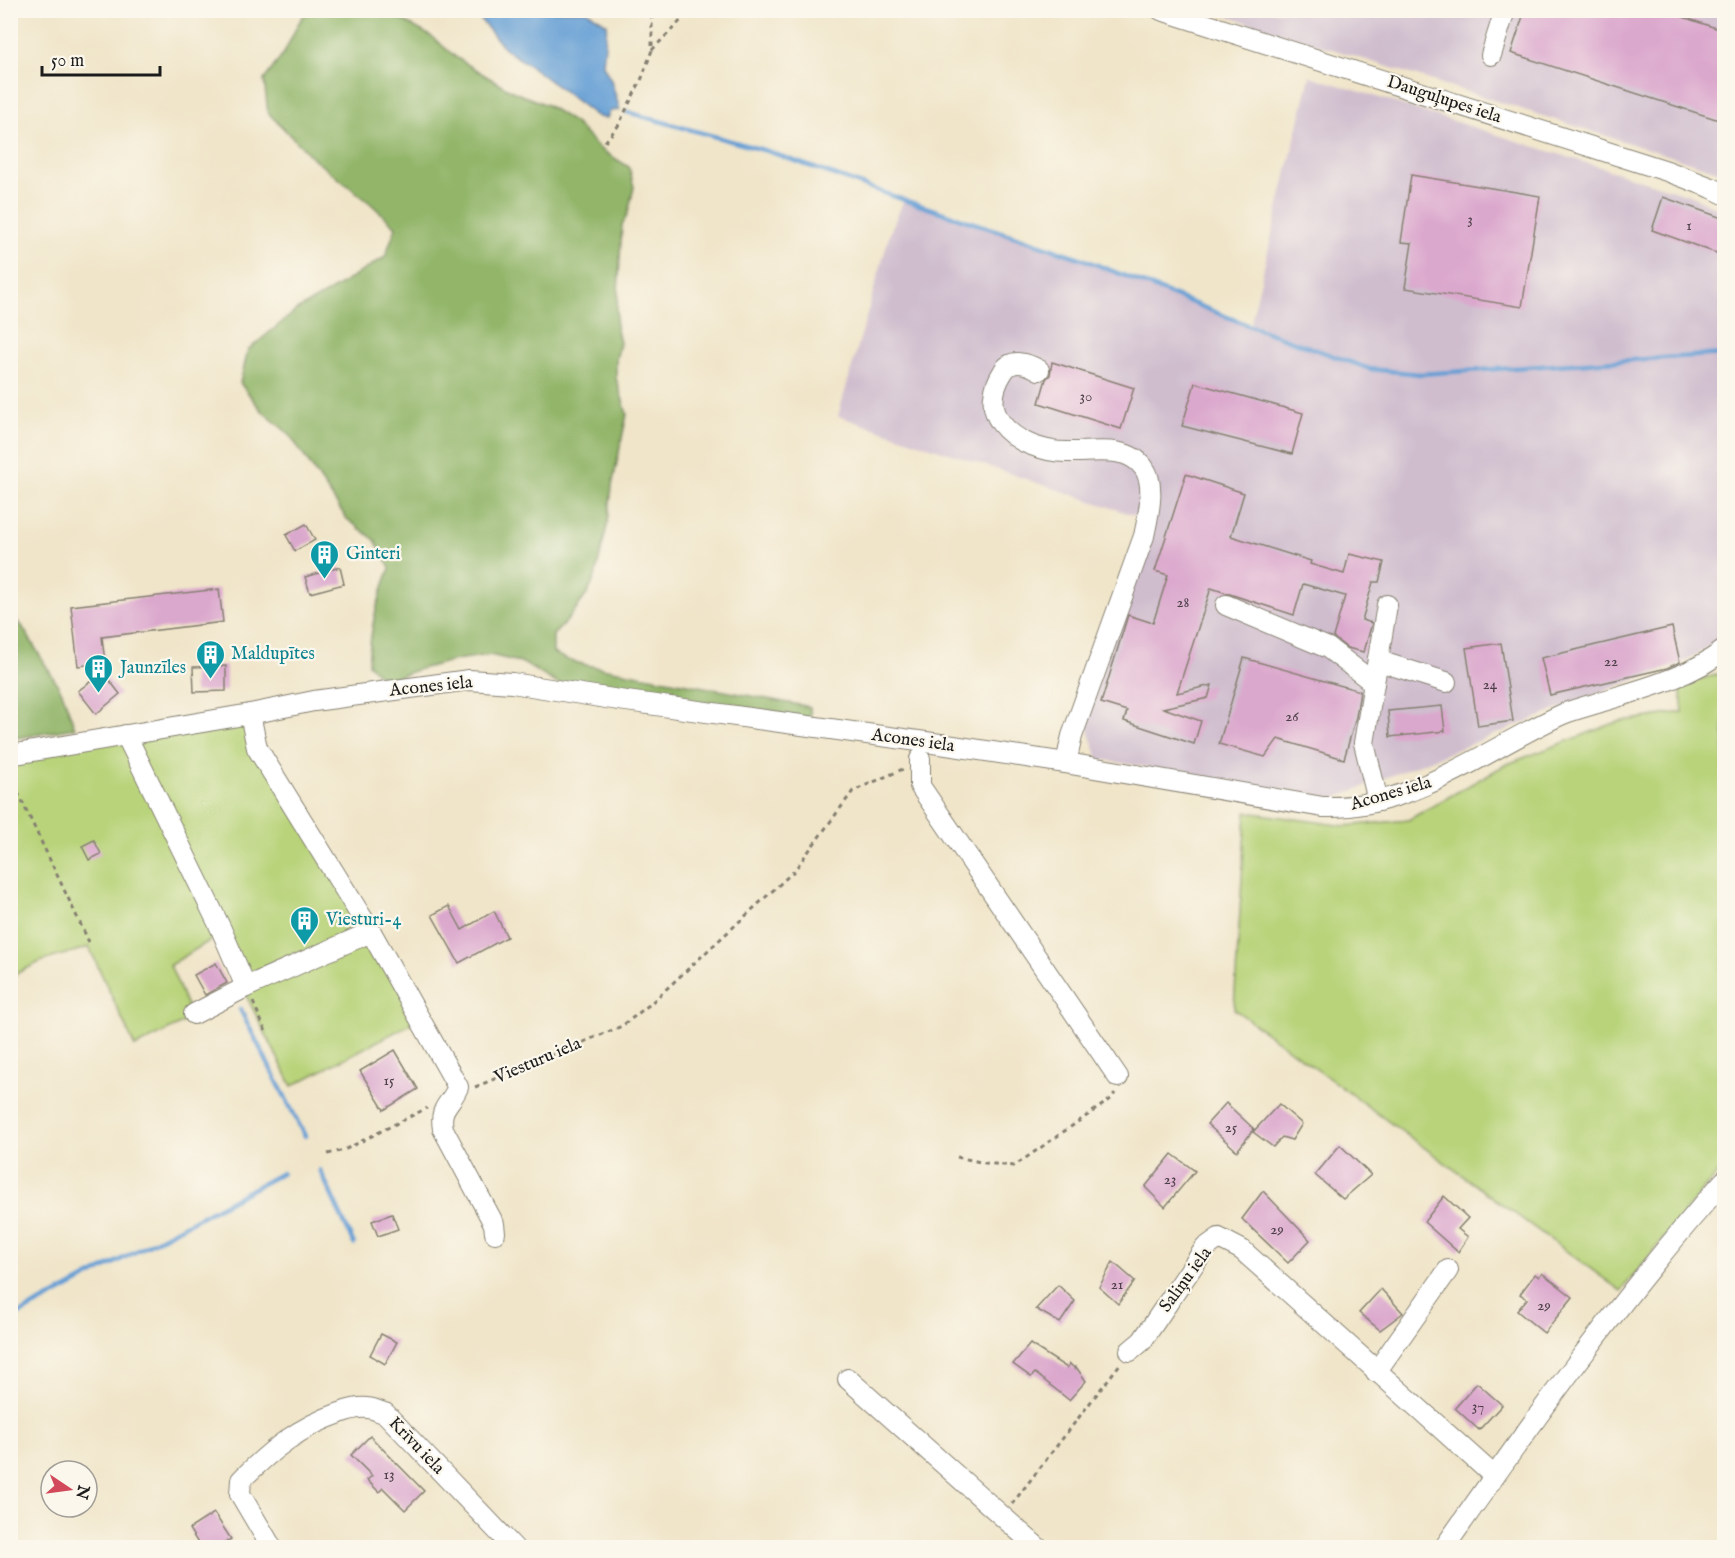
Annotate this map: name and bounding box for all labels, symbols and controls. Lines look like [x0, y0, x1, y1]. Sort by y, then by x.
scale bar [42, 39, 160, 77]
text: 50 m [51, 50, 84, 73]
street label: Dauguļupes iela [1384, 71, 1504, 129]
house number: 3 [1467, 210, 1473, 229]
house number: 1 [1686, 216, 1692, 235]
house number: 30 [1080, 387, 1092, 406]
building icon: Ginteri [309, 538, 341, 580]
place label: Ginteri [346, 543, 401, 566]
house number: 28 [1177, 593, 1190, 612]
building icon: Maldupītes [194, 638, 226, 680]
place label: Maldupītes [231, 643, 315, 666]
building icon: Jaunzīles [83, 652, 115, 694]
house number: 22 [1604, 652, 1618, 671]
place label: Jaunzīles [118, 657, 186, 680]
street label: Acones iela [387, 671, 474, 703]
house number: 24 [1483, 675, 1498, 694]
house number: 26 [1285, 707, 1299, 726]
street label: Acones iela [869, 724, 956, 758]
street label: Acones iela [1347, 771, 1434, 817]
building icon: Viesturi-4 [289, 904, 321, 946]
place label: Viesturi-4 [325, 909, 401, 932]
street label: Viesturu iela [490, 1032, 585, 1090]
house number: 15 [383, 1071, 395, 1090]
house number: 25 [1225, 1118, 1238, 1137]
house number: 23 [1164, 1170, 1176, 1189]
house number: 29 [1270, 1220, 1284, 1239]
street label: Saliņu iela [1155, 1243, 1218, 1317]
house number: 21 [1111, 1275, 1123, 1294]
house number: 29 [1537, 1296, 1551, 1315]
house number: 37 [1472, 1397, 1484, 1416]
street label: Krīvu iela [383, 1412, 449, 1480]
north arrow [39, 1459, 99, 1519]
house number: 13 [383, 1465, 395, 1484]
text: N [70, 1482, 93, 1501]

